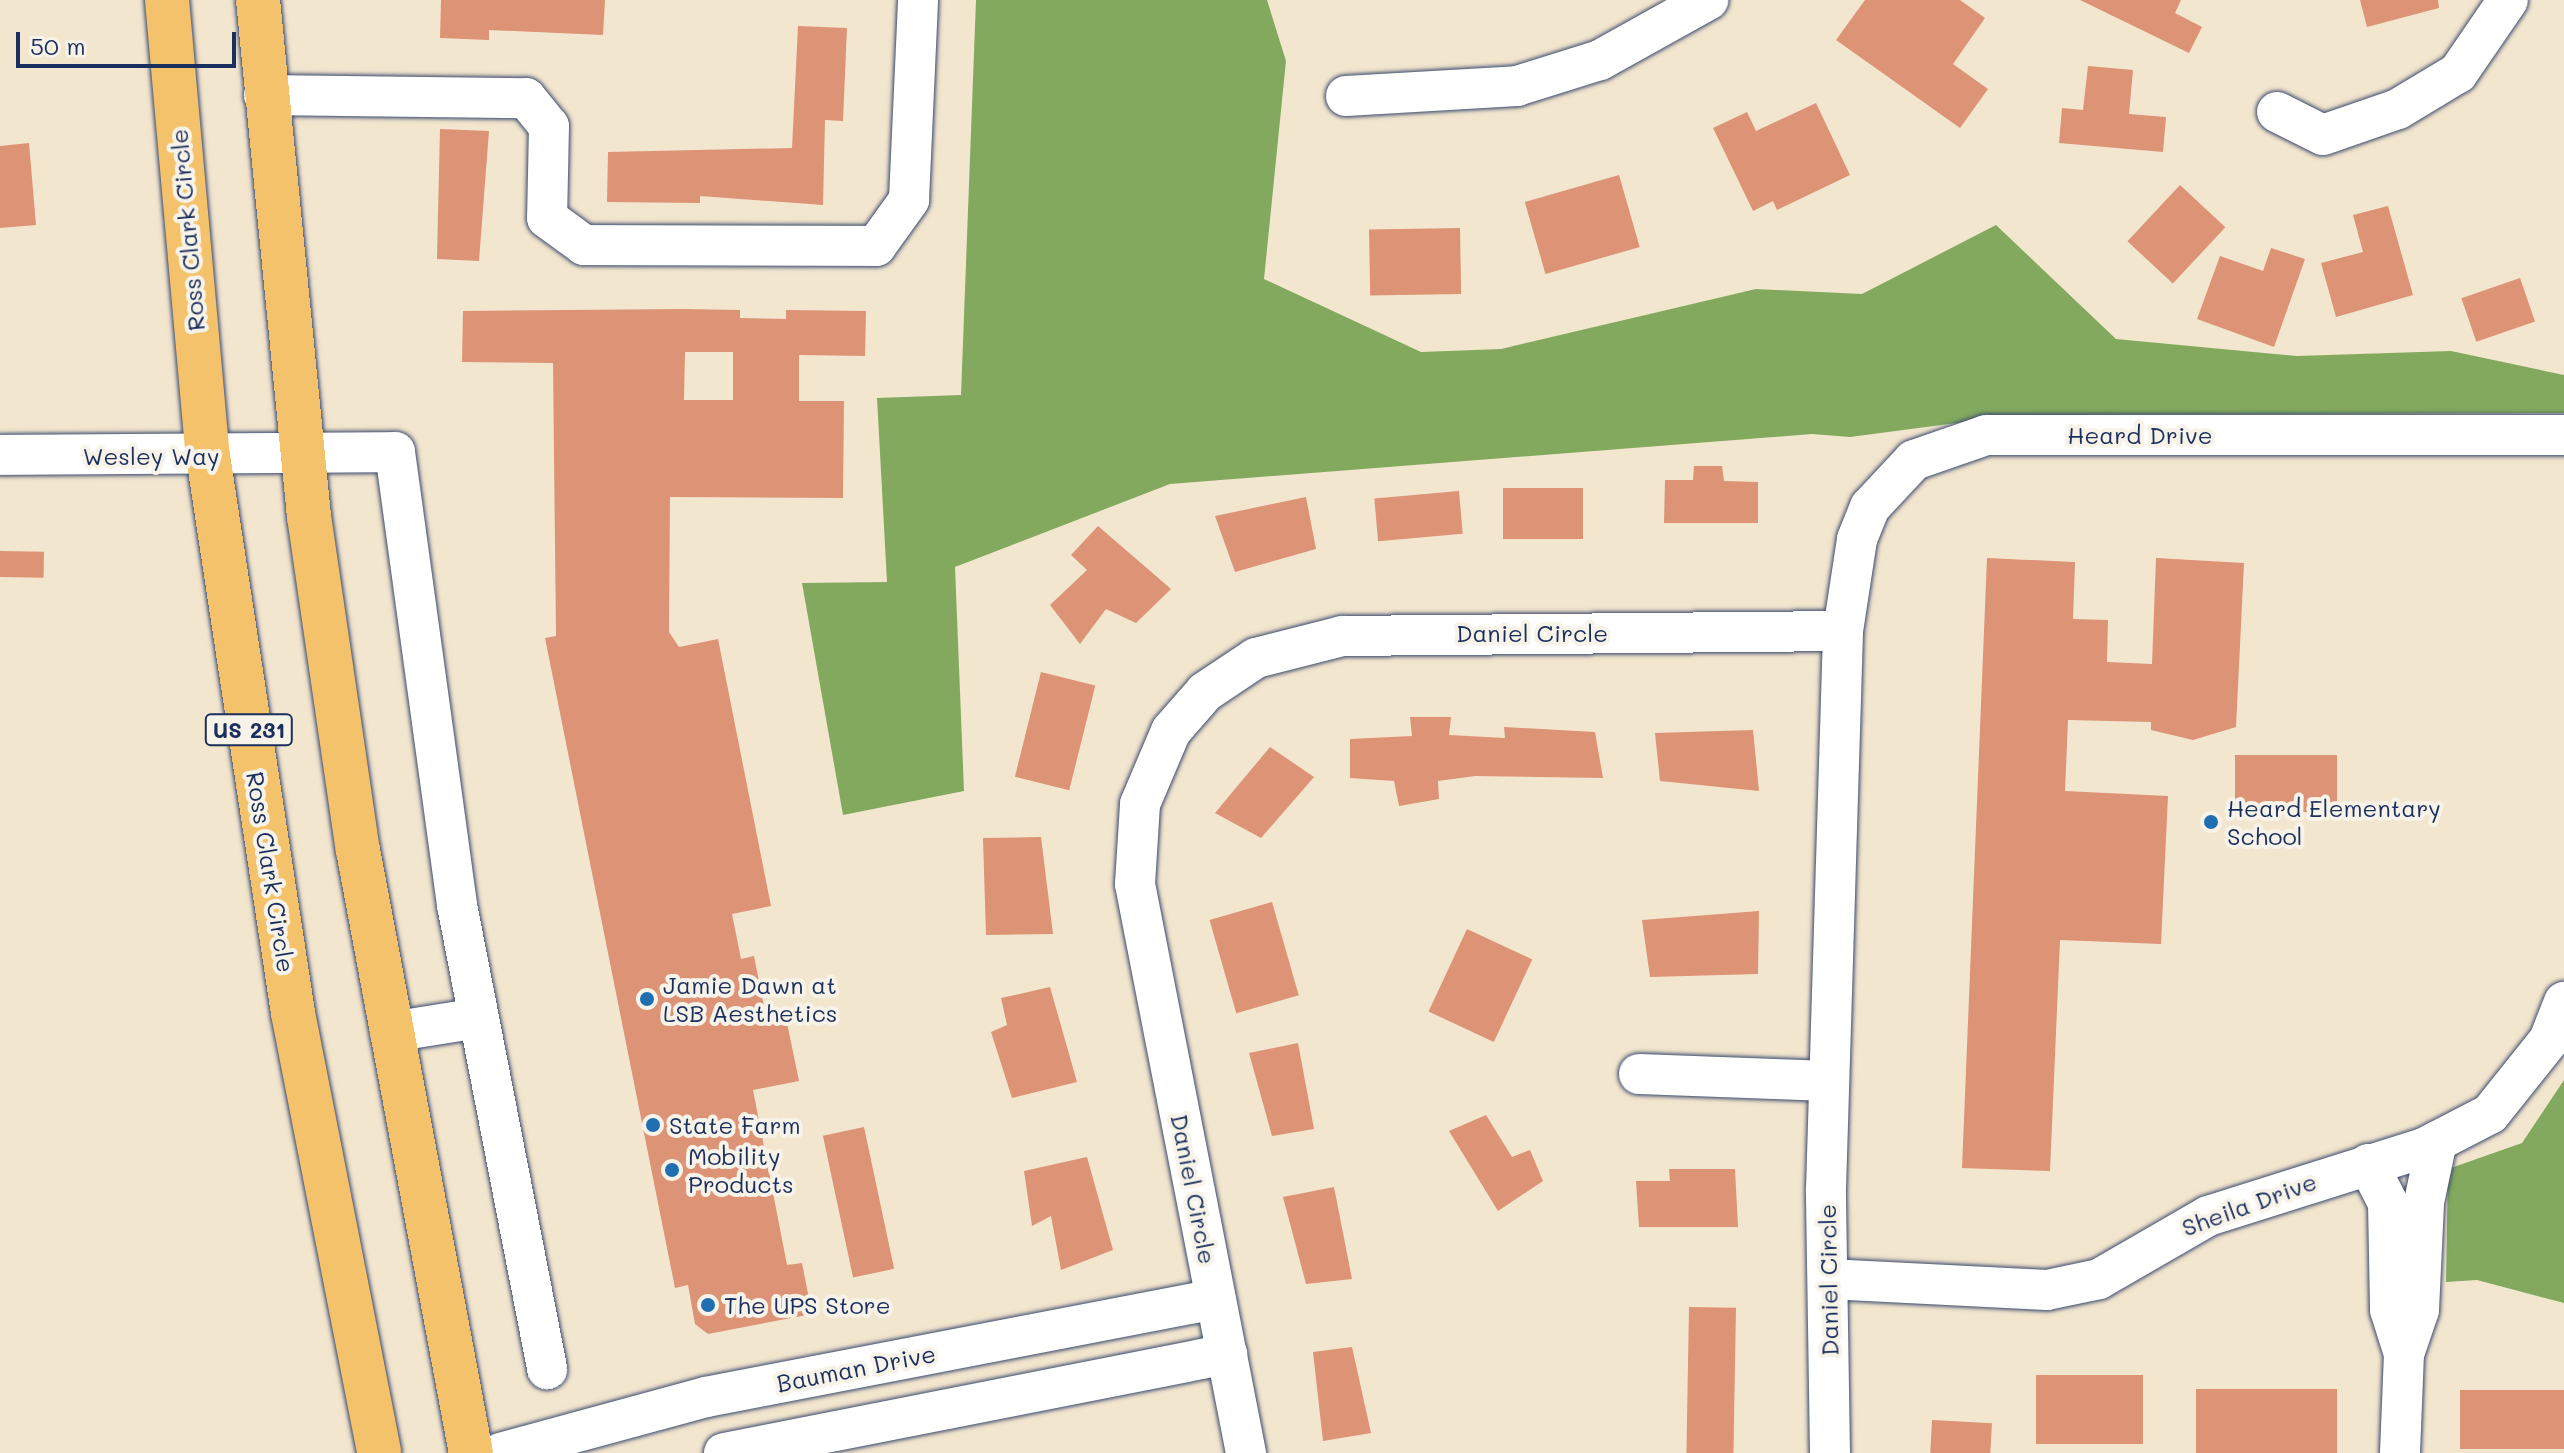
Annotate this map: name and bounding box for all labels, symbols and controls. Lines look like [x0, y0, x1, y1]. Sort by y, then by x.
scale bar [20, 16, 240, 66]
text: 50 m [30, 30, 86, 61]
street label: Ross Clark Circle [164, 128, 210, 332]
street label: Heard Drive [2067, 421, 2213, 449]
street label: Wesley Way [82, 442, 220, 470]
street label: Daniel Circle [1456, 619, 1608, 647]
road number: US 231 [203, 712, 295, 748]
street label: Ross Clark Circle [241, 770, 301, 974]
place label: Heard Elementary School [2227, 794, 2441, 850]
marker: Heard Elementary School [2202, 813, 2220, 831]
place label: Jamie Dawn at LSB Aesthetics [663, 971, 837, 1027]
marker: Jamie Dawn at LSB Aesthetics [638, 990, 656, 1008]
place label: State Farm [669, 1111, 801, 1139]
street label: Daniel Circle [1165, 1112, 1223, 1266]
marker: State Farm [644, 1116, 662, 1134]
place label: Mobility Products [688, 1142, 794, 1198]
marker: Mobility Products [663, 1161, 681, 1179]
street label: Sheila Drive [2178, 1166, 2320, 1242]
street label: Daniel Circle [1812, 1204, 1844, 1356]
place label: The UPS Store [724, 1291, 891, 1319]
marker: The UPS Store [699, 1296, 717, 1314]
street label: Bauman Drive [774, 1338, 938, 1398]

